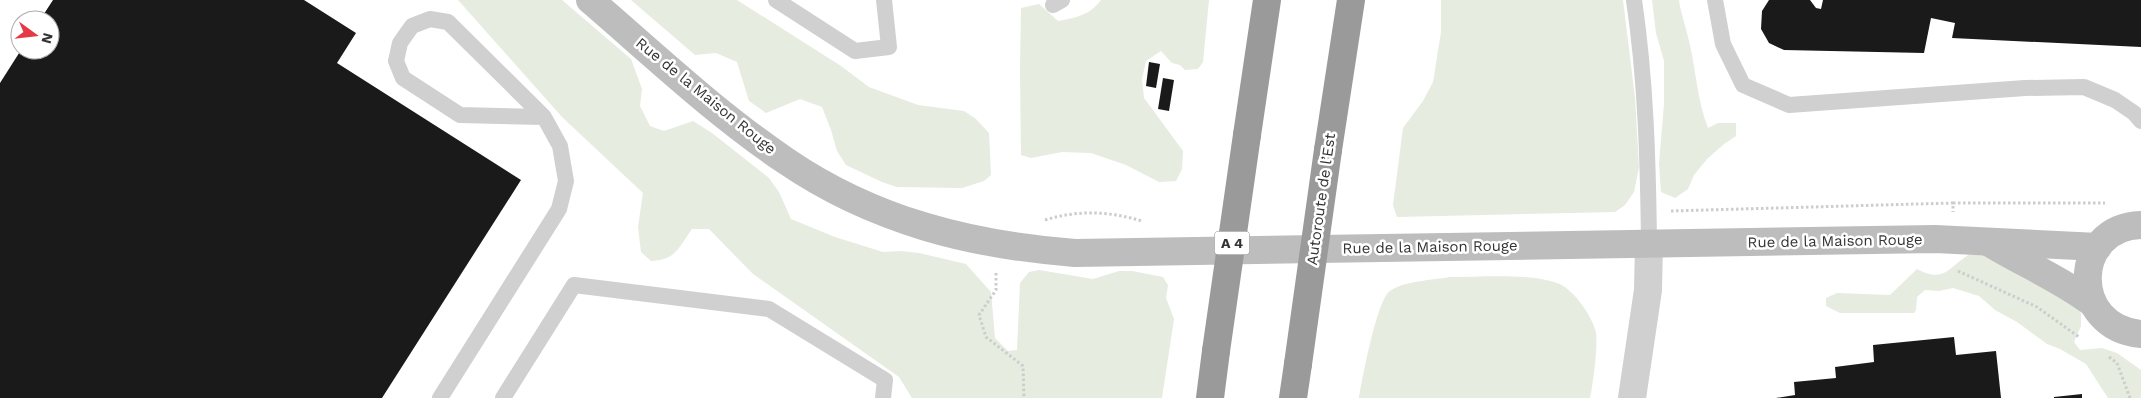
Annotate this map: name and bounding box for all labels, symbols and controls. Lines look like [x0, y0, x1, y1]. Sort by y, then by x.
north arrow [10, 10, 60, 60]
text: N [38, 31, 57, 45]
street label: Rue de la Maison Rouge [632, 34, 780, 158]
street label: Autoroute de l’Est [1303, 131, 1339, 266]
street label: Rue de la Maison Rouge [1747, 230, 1923, 252]
road number: A 4 [1214, 232, 1250, 254]
street label: Rue de la Maison Rouge [1342, 236, 1518, 258]

